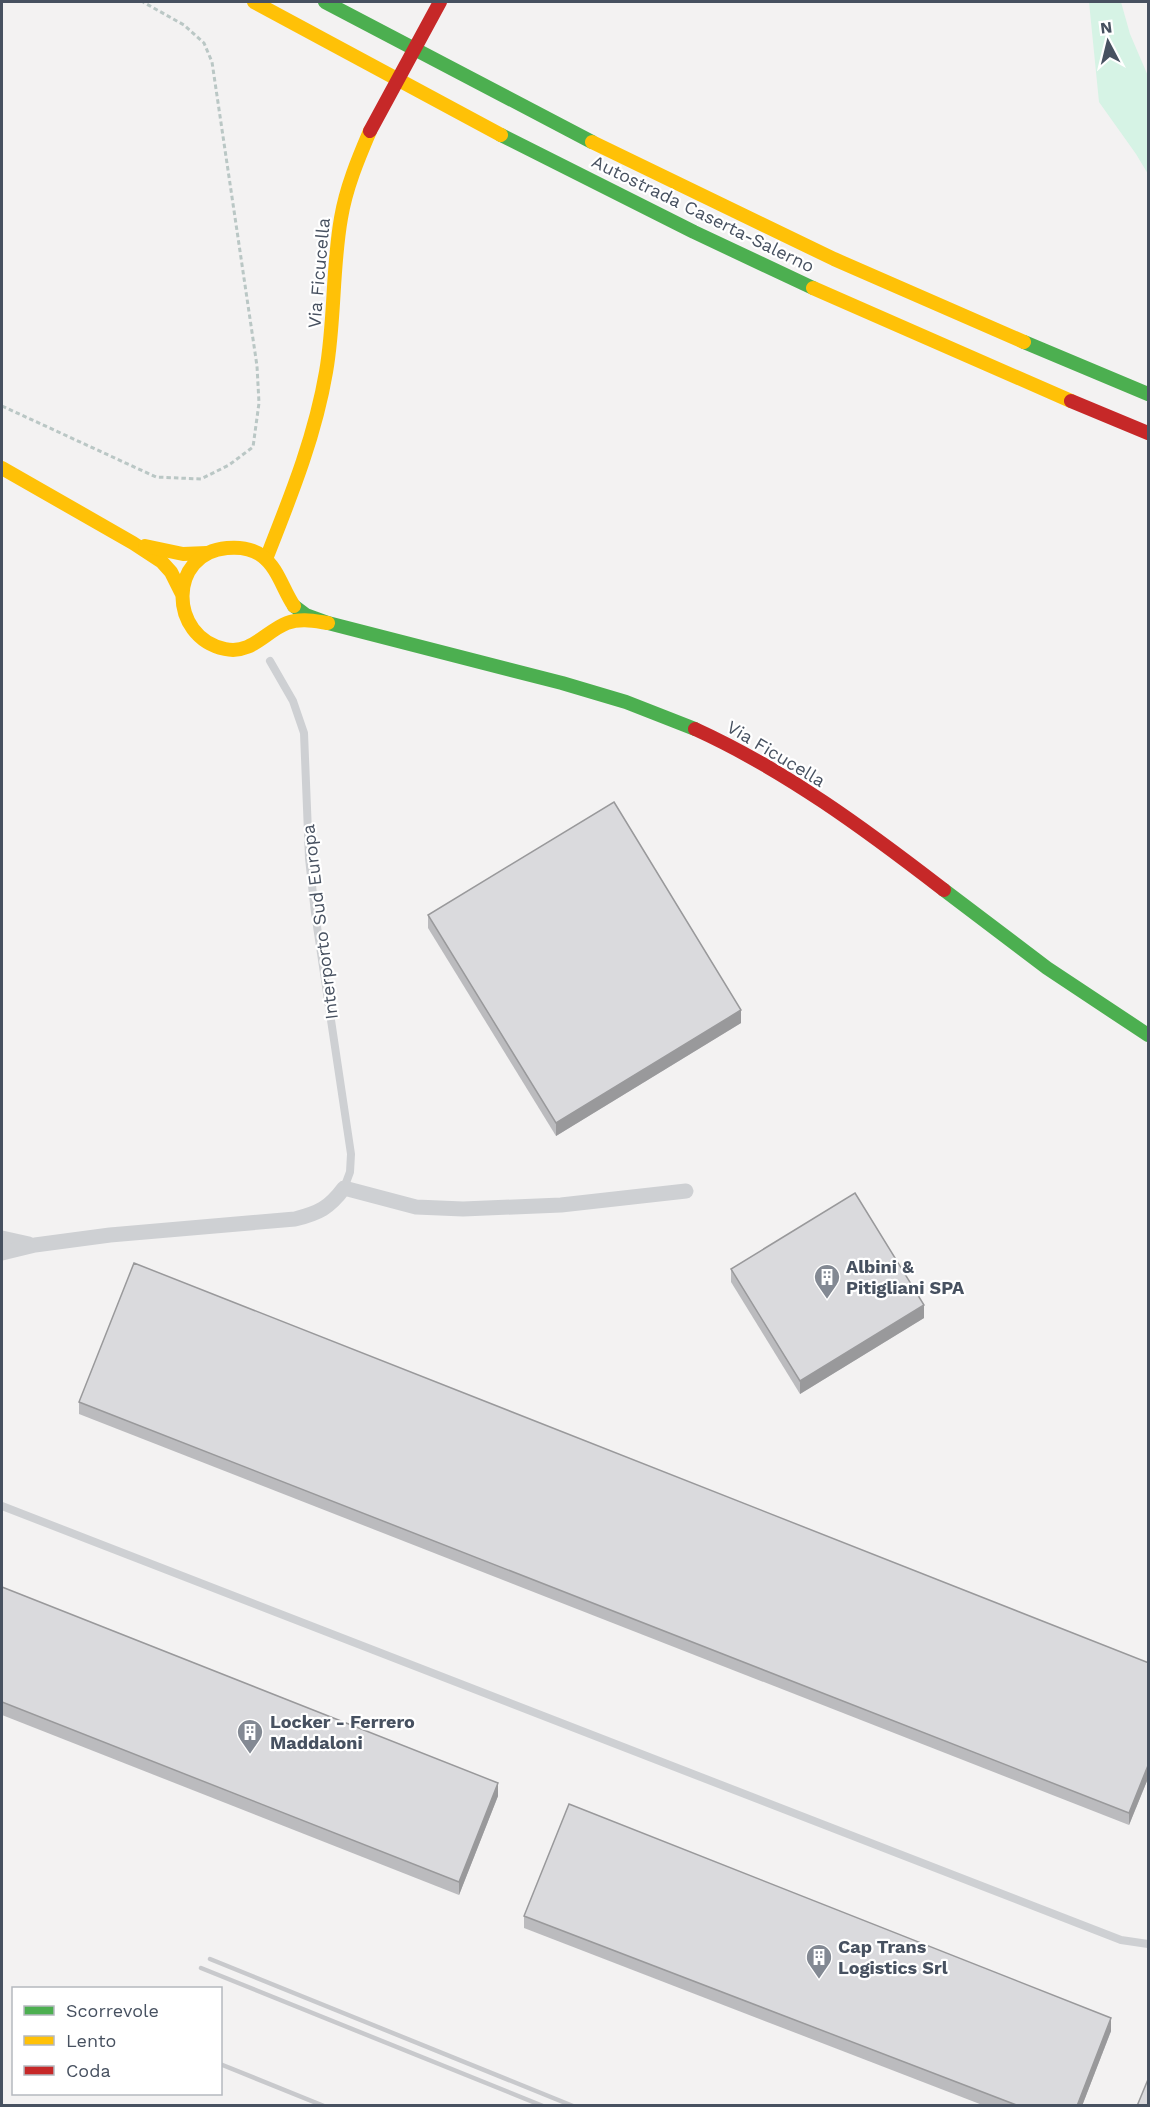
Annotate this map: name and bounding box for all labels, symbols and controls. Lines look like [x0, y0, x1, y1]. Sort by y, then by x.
north arrow [1078, 12, 1138, 72]
text: N [1099, 17, 1113, 38]
street label: Autostrada Caserta-Salerno [589, 150, 818, 277]
street label: Via Ficucella [303, 217, 334, 329]
street label: Via Ficucella [723, 716, 829, 791]
street label: Interporto Sud Europa [297, 823, 342, 1021]
place label: Albini & Pitigliani SPA [846, 1256, 965, 1298]
building icon: Albini & Pitigliani SPA [812, 1262, 842, 1300]
place label: Locker - Ferrero Maddaloni [270, 1711, 415, 1753]
building icon: Locker - Ferrero Maddaloni [235, 1717, 265, 1755]
place label: Cap Trans Logistics Srl [838, 1936, 948, 1978]
building icon: Cap Trans Logistics Srl [804, 1942, 834, 1980]
legend [12, 1987, 222, 2095]
text: Scorrevole [66, 2000, 159, 2021]
text: Lento [66, 2030, 116, 2051]
text: Coda [66, 2060, 111, 2081]

